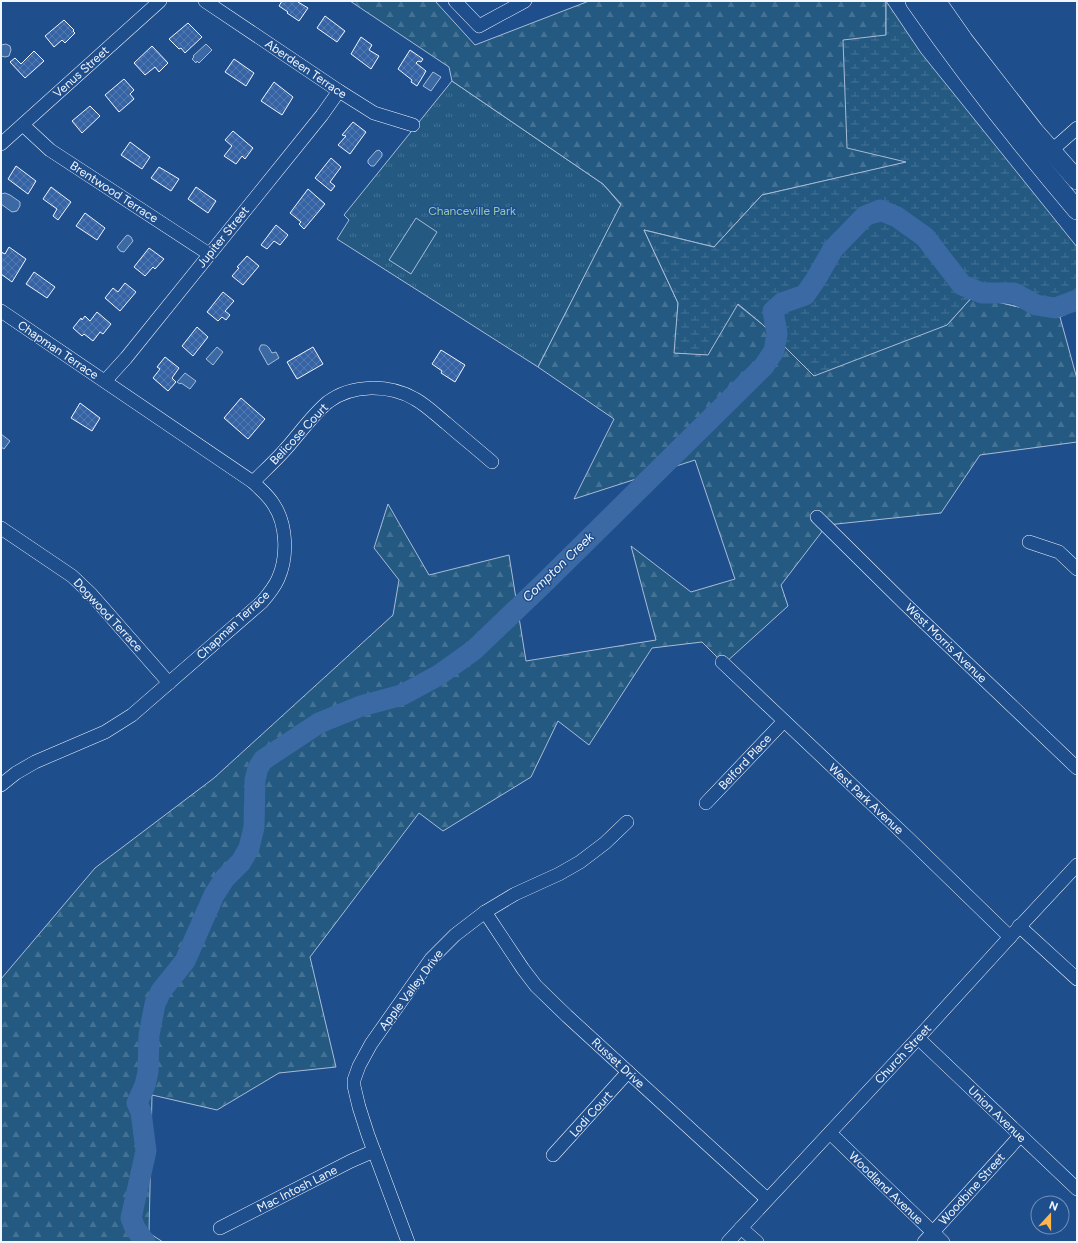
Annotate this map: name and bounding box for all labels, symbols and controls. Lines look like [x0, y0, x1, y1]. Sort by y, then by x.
street label: Aberdeen Terrace [263, 37, 350, 102]
street label: Venus Street [50, 43, 112, 101]
street label: Brentwood Terrace [67, 158, 161, 226]
street label: Jupiter Street [194, 203, 252, 270]
park label: Chanceville Park [428, 204, 516, 218]
street label: Chapman Terrace [15, 318, 101, 382]
street label: Belicose Court [267, 400, 331, 468]
water label: Compton Creek [519, 529, 597, 605]
street label: Dogwood Terrace [70, 575, 146, 655]
street label: Chapman Terrace [194, 587, 273, 662]
street label: West Morris Avenue [902, 601, 990, 686]
street label: Belford Place [716, 731, 775, 793]
street label: West Park Avenue [826, 761, 907, 838]
street label: Apple Valley Drive [376, 947, 446, 1033]
street label: Church Street [872, 1021, 934, 1087]
street label: Russet Drive [589, 1035, 648, 1091]
street label: Union Avenue [965, 1083, 1029, 1145]
street label: Lodi Court [567, 1088, 616, 1140]
street label: Woodland Avenue [846, 1149, 926, 1227]
street label: Woodbine Street [936, 1150, 1008, 1228]
street label: Mac Intosh Lane [255, 1163, 340, 1215]
north arrow [1030, 1195, 1070, 1235]
text: N [1047, 1199, 1060, 1214]

